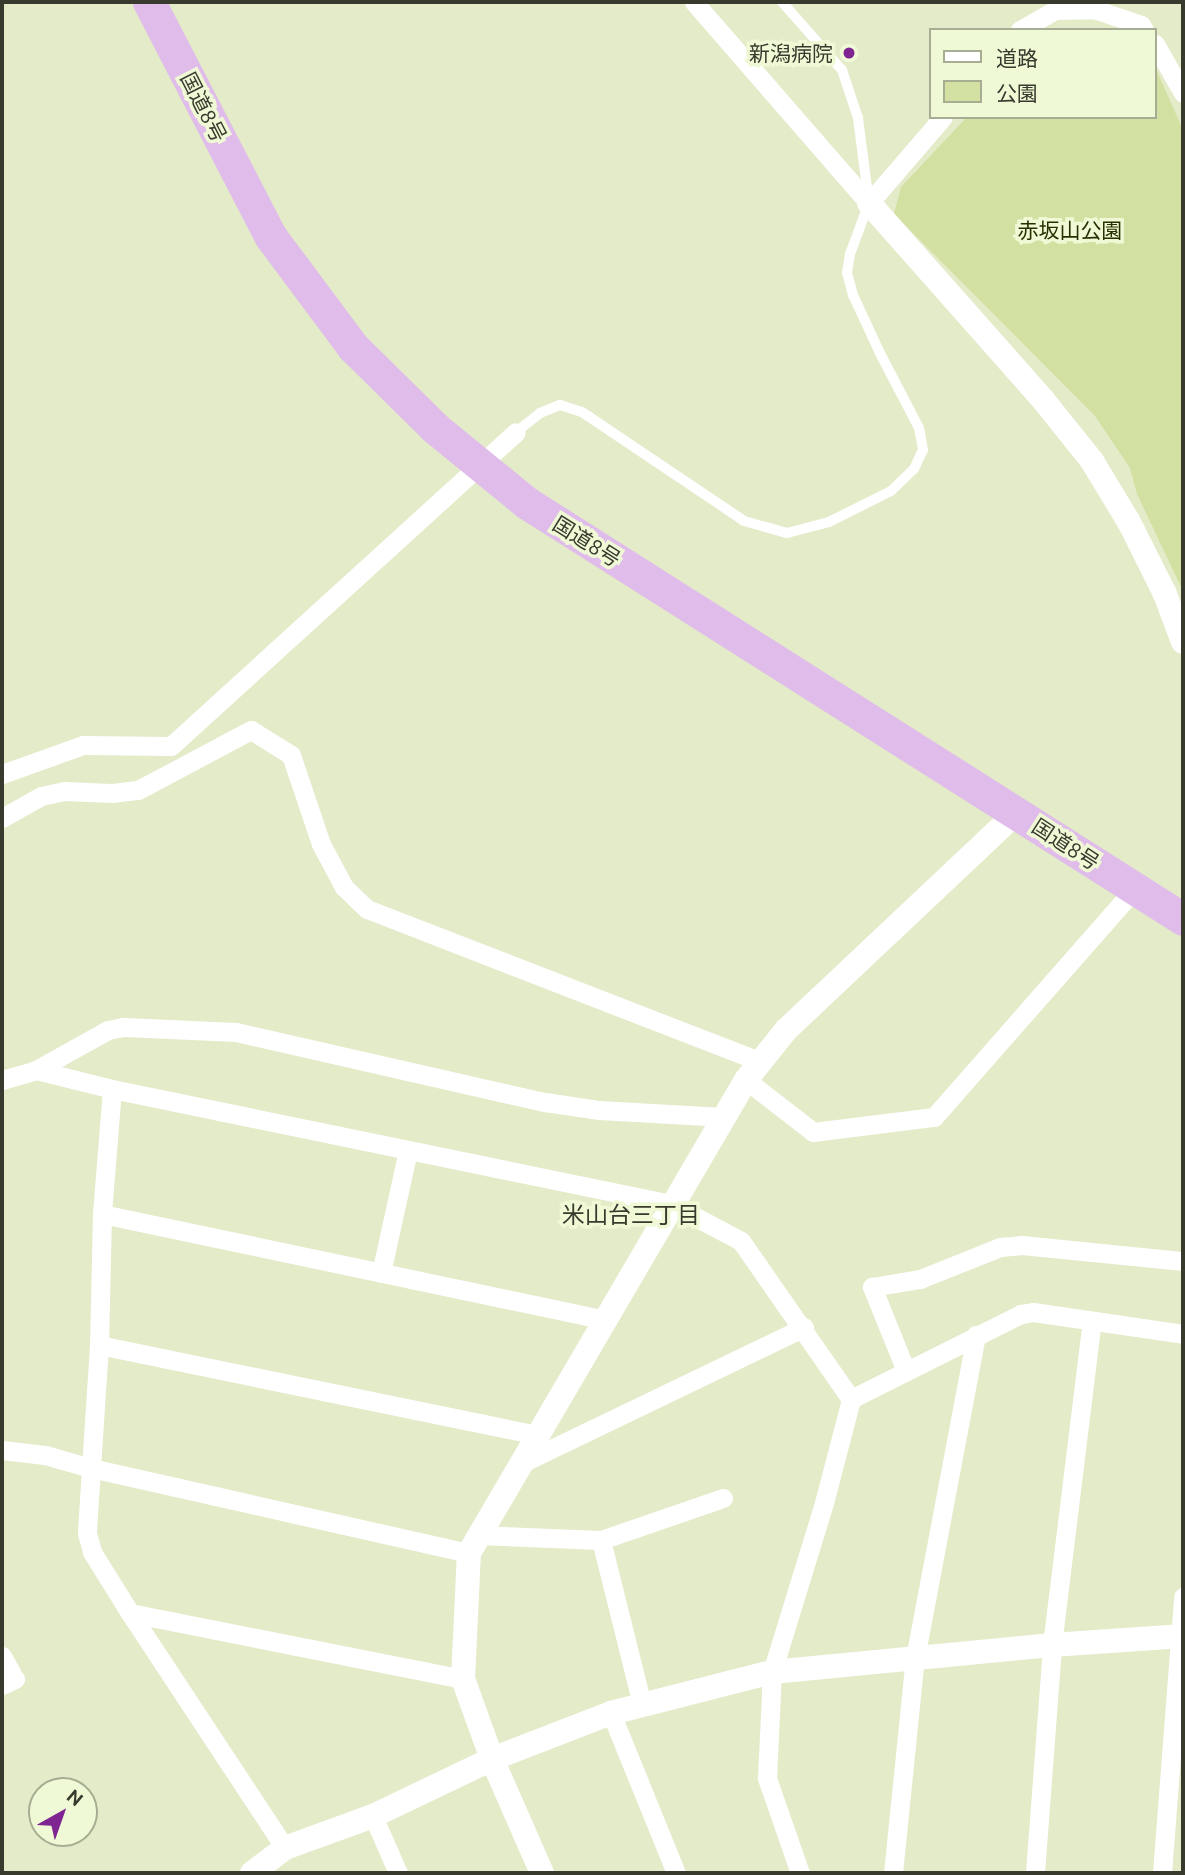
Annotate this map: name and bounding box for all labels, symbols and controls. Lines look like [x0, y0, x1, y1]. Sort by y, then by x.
legend [930, 28, 1157, 119]
place label: 新潟病院 [749, 40, 833, 66]
marker: 新潟病院 [839, 43, 859, 63]
text: 道路 [996, 46, 1038, 70]
street label: 国道8号 [176, 68, 232, 146]
text: 公園 [996, 81, 1038, 105]
park label: 赤坂山公園 [1018, 217, 1122, 243]
street label: 国道8号 [549, 510, 625, 572]
street label: 国道8号 [1028, 813, 1104, 875]
district label: 米山台三丁目 [562, 1201, 700, 1229]
north arrow [28, 1777, 98, 1847]
text: N [63, 1784, 88, 1810]

